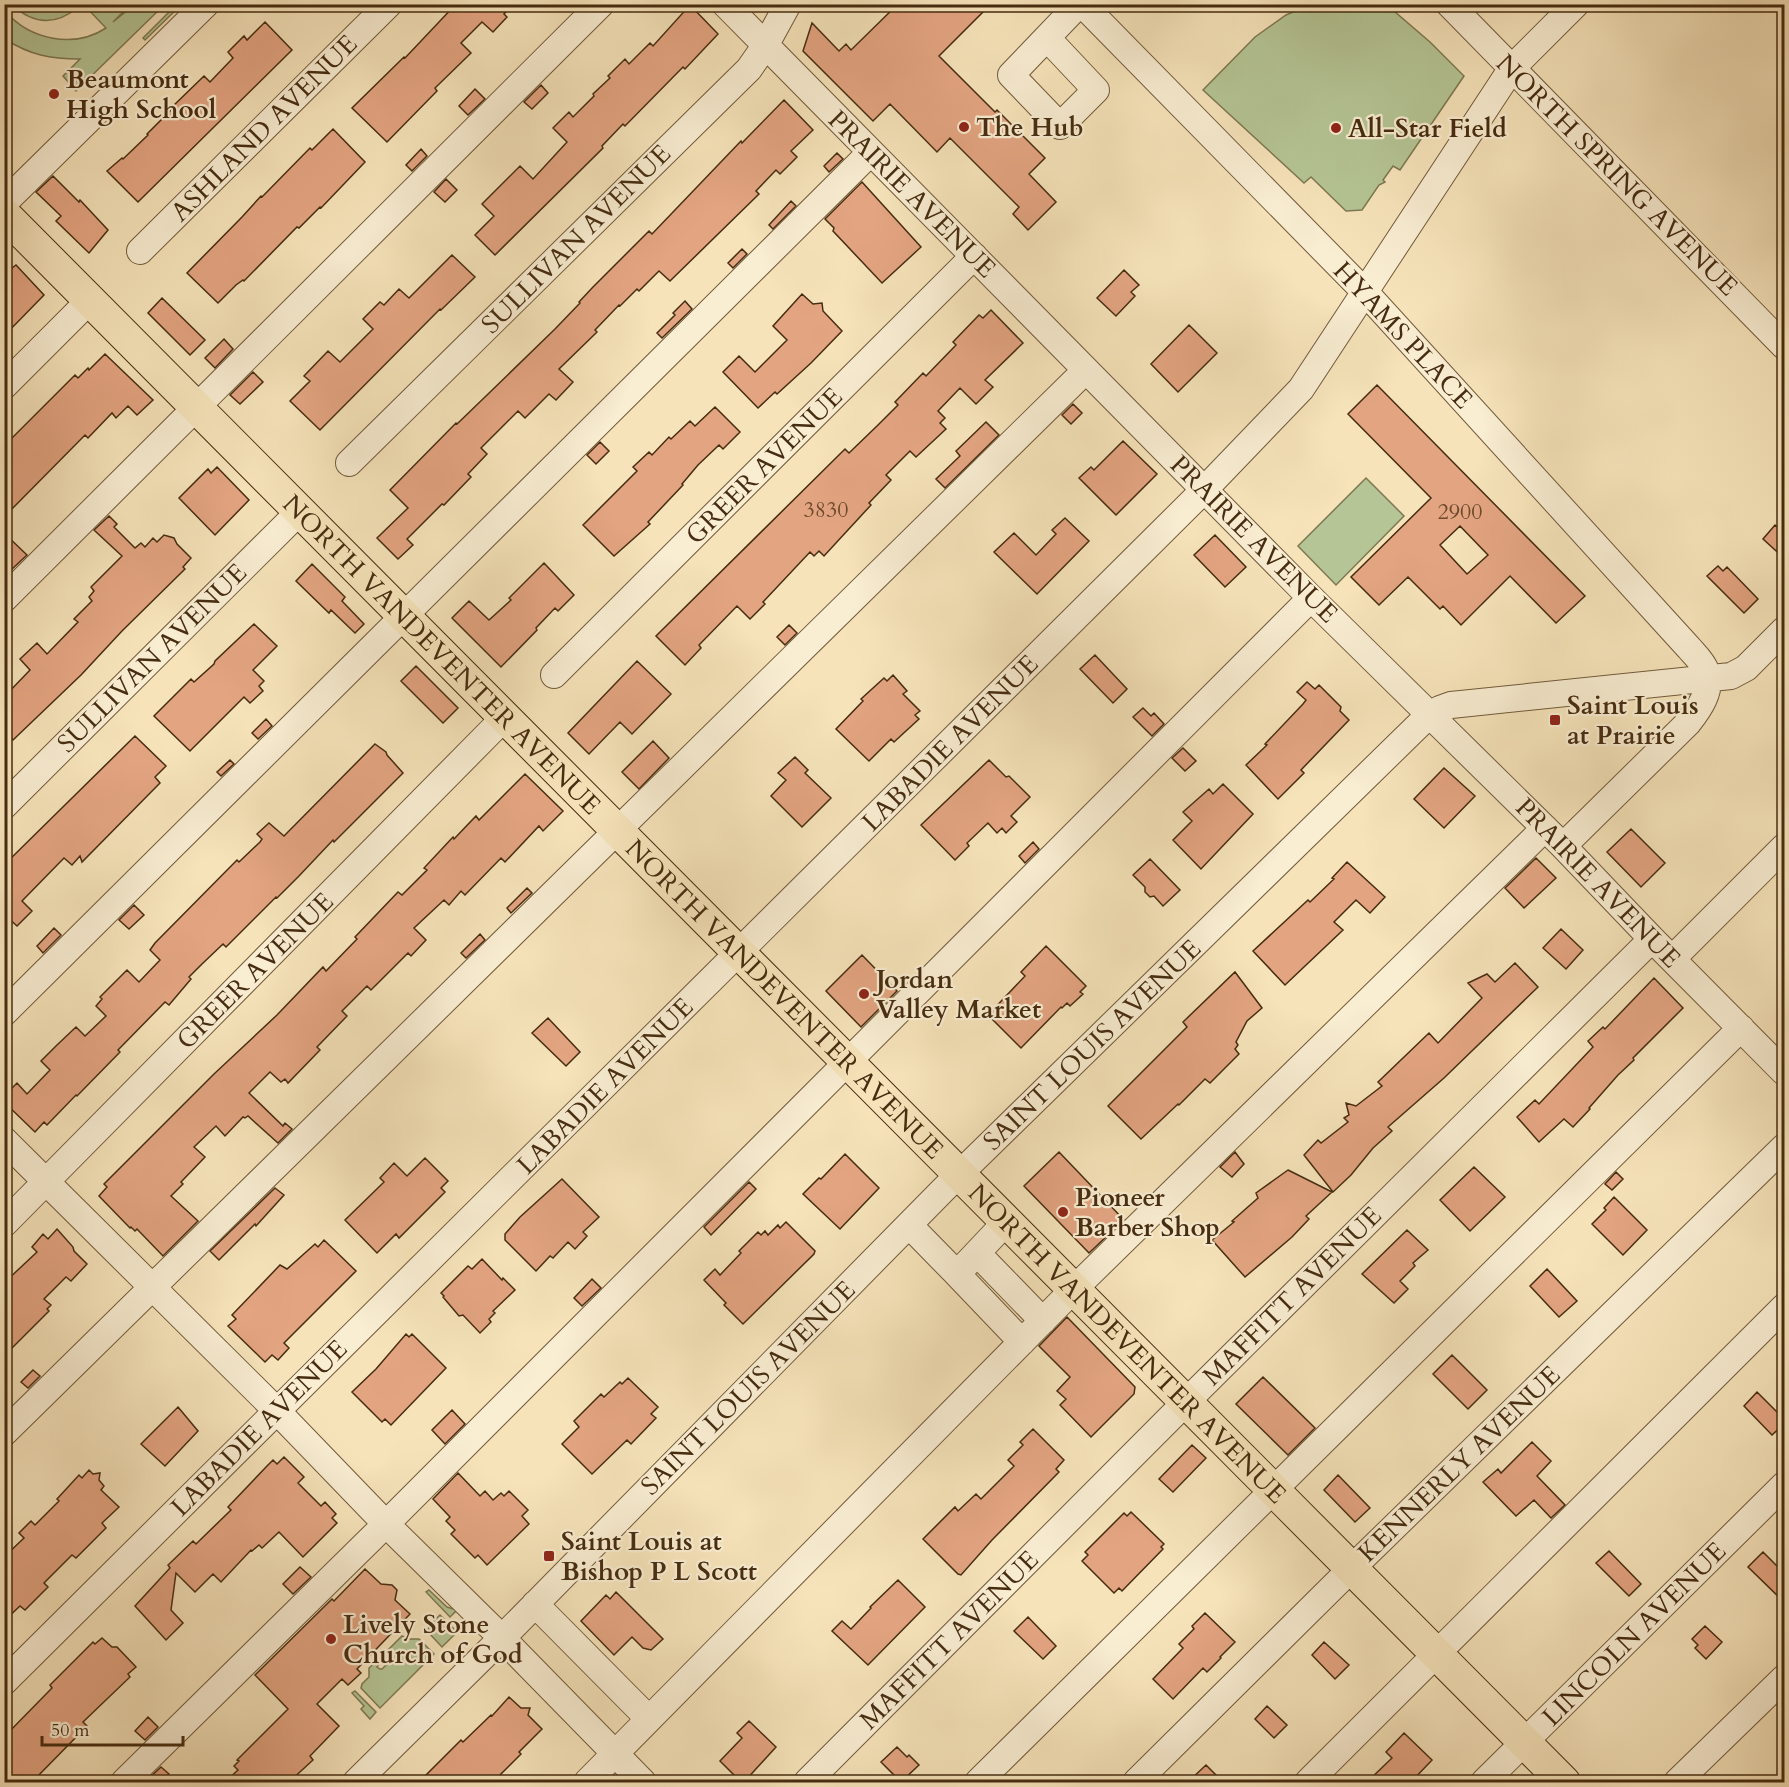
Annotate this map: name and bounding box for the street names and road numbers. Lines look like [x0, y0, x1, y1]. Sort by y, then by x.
street label: ASHLAND AVENUE [163, 27, 365, 229]
street label: NORTH SPRING AVENUE [1488, 46, 1746, 304]
street label: PRAIRIE AVENUE [821, 103, 1003, 285]
street label: SULLIVAN AVENUE [474, 137, 678, 341]
street label: HYAMS PLACE [1326, 254, 1480, 416]
street label: GREER AVENUE [678, 380, 850, 552]
street label: PRAIRIE AVENUE [1163, 448, 1345, 630]
street label: NORTH VANDEVENTER AVENUE [275, 487, 609, 822]
street label: SULLIVAN AVENUE [50, 556, 254, 760]
street label: LABADIE AVENUE [854, 647, 1046, 839]
street label: PRAIRIE AVENUE [1508, 790, 1688, 976]
street label: NORTH VANDEVENTER AVENUE [618, 831, 952, 1166]
street label: GREER AVENUE [169, 885, 341, 1057]
street label: SAINT LOUIS AVENUE [976, 932, 1208, 1158]
street label: LABADIE AVENUE [509, 990, 701, 1182]
street label: NORTH VANDEVENTER AVENUE [961, 1176, 1294, 1511]
street label: MAFFITT AVENUE [1195, 1199, 1389, 1393]
street label: SAINT LOUIS AVENUE [633, 1273, 863, 1503]
street label: LABADIE AVENUE [163, 1332, 355, 1524]
street label: KENNERLY AVENUE [1350, 1358, 1568, 1570]
street label: LINCOLN AVENUE [1534, 1534, 1734, 1734]
street label: MAFFITT AVENUE [852, 1543, 1046, 1737]

